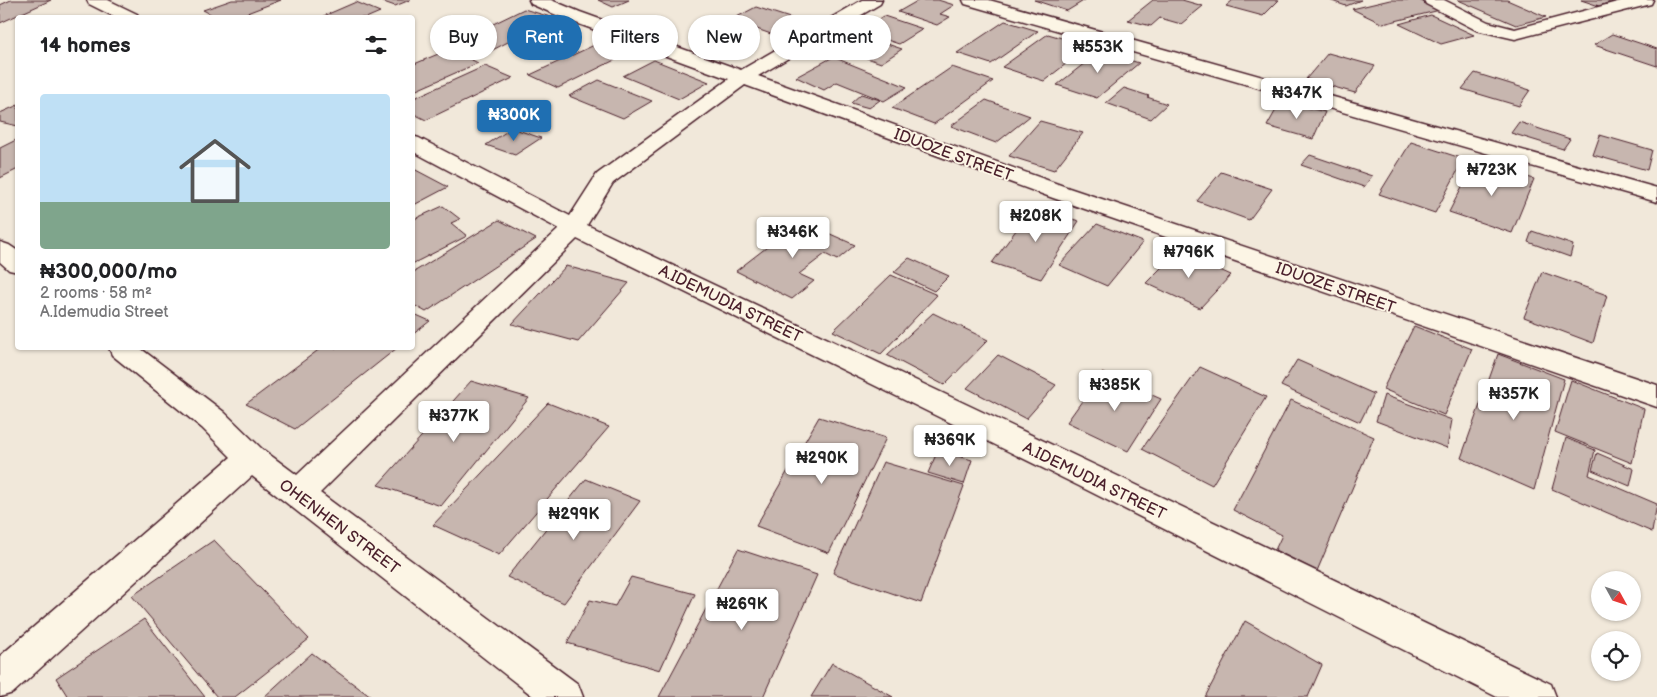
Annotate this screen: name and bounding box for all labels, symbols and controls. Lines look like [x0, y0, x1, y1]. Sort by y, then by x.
chip: Buy [430, 15, 497, 60]
chip: Rent [507, 15, 582, 60]
chip: Filters [592, 15, 678, 60]
chip: New [688, 15, 760, 60]
chip: Apartment [770, 15, 891, 60]
icon: filters [362, 31, 390, 59]
pin: ₦553K [1063, 32, 1133, 74]
text: 14 homes [40, 33, 131, 58]
text: ₦553K [1073, 38, 1123, 57]
pin: ₦347K [1262, 78, 1332, 120]
text: ₦347K [1272, 84, 1322, 103]
pin: ₦300K [479, 100, 549, 142]
text: ₦300K [488, 106, 540, 125]
street label: IDUOZE STREET [891, 125, 1016, 186]
icon: home [170, 126, 260, 216]
pin: ₦723K [1457, 154, 1527, 197]
text: ₦723K [1467, 161, 1517, 180]
pin: ₦208K [1001, 200, 1071, 243]
text: ₦208K [1010, 207, 1062, 226]
pin: ₦346K [758, 216, 828, 259]
text: ₦346K [768, 223, 818, 242]
pin: ₦796K [1154, 236, 1224, 279]
text: ₦796K [1164, 243, 1214, 262]
text: ₦300,000/mo [40, 259, 177, 284]
street label: IDUOZE STREET [1273, 259, 1398, 318]
street label: A.IDEMUDIA STREET [656, 261, 805, 347]
text: 2 rooms · 58 m² [40, 284, 152, 303]
text: A.Idemudia Street [40, 303, 168, 322]
pin: ₦385K [1080, 370, 1150, 412]
text: ₦385K [1090, 376, 1140, 395]
pin: ₦357K [1479, 378, 1549, 421]
text: ₦357K [1489, 385, 1539, 404]
pin: ₦377K [419, 400, 489, 443]
text: ₦377K [429, 407, 479, 426]
pin: ₦369K [915, 424, 985, 467]
text: ₦369K [925, 431, 975, 450]
street label: A.IDEMUDIA STREET [1020, 438, 1169, 524]
pin: ₦290K [787, 442, 857, 485]
text: ₦290K [796, 449, 848, 468]
street label: OHENHEN STREET [275, 476, 403, 579]
pin: ₦299K [539, 498, 609, 541]
text: ₦299K [549, 505, 599, 524]
north arrow [1591, 571, 1641, 621]
map controls [1591, 571, 1641, 681]
pin: ₦269K [707, 588, 777, 631]
text: ₦269K [716, 595, 768, 614]
button: locate [1591, 631, 1641, 681]

